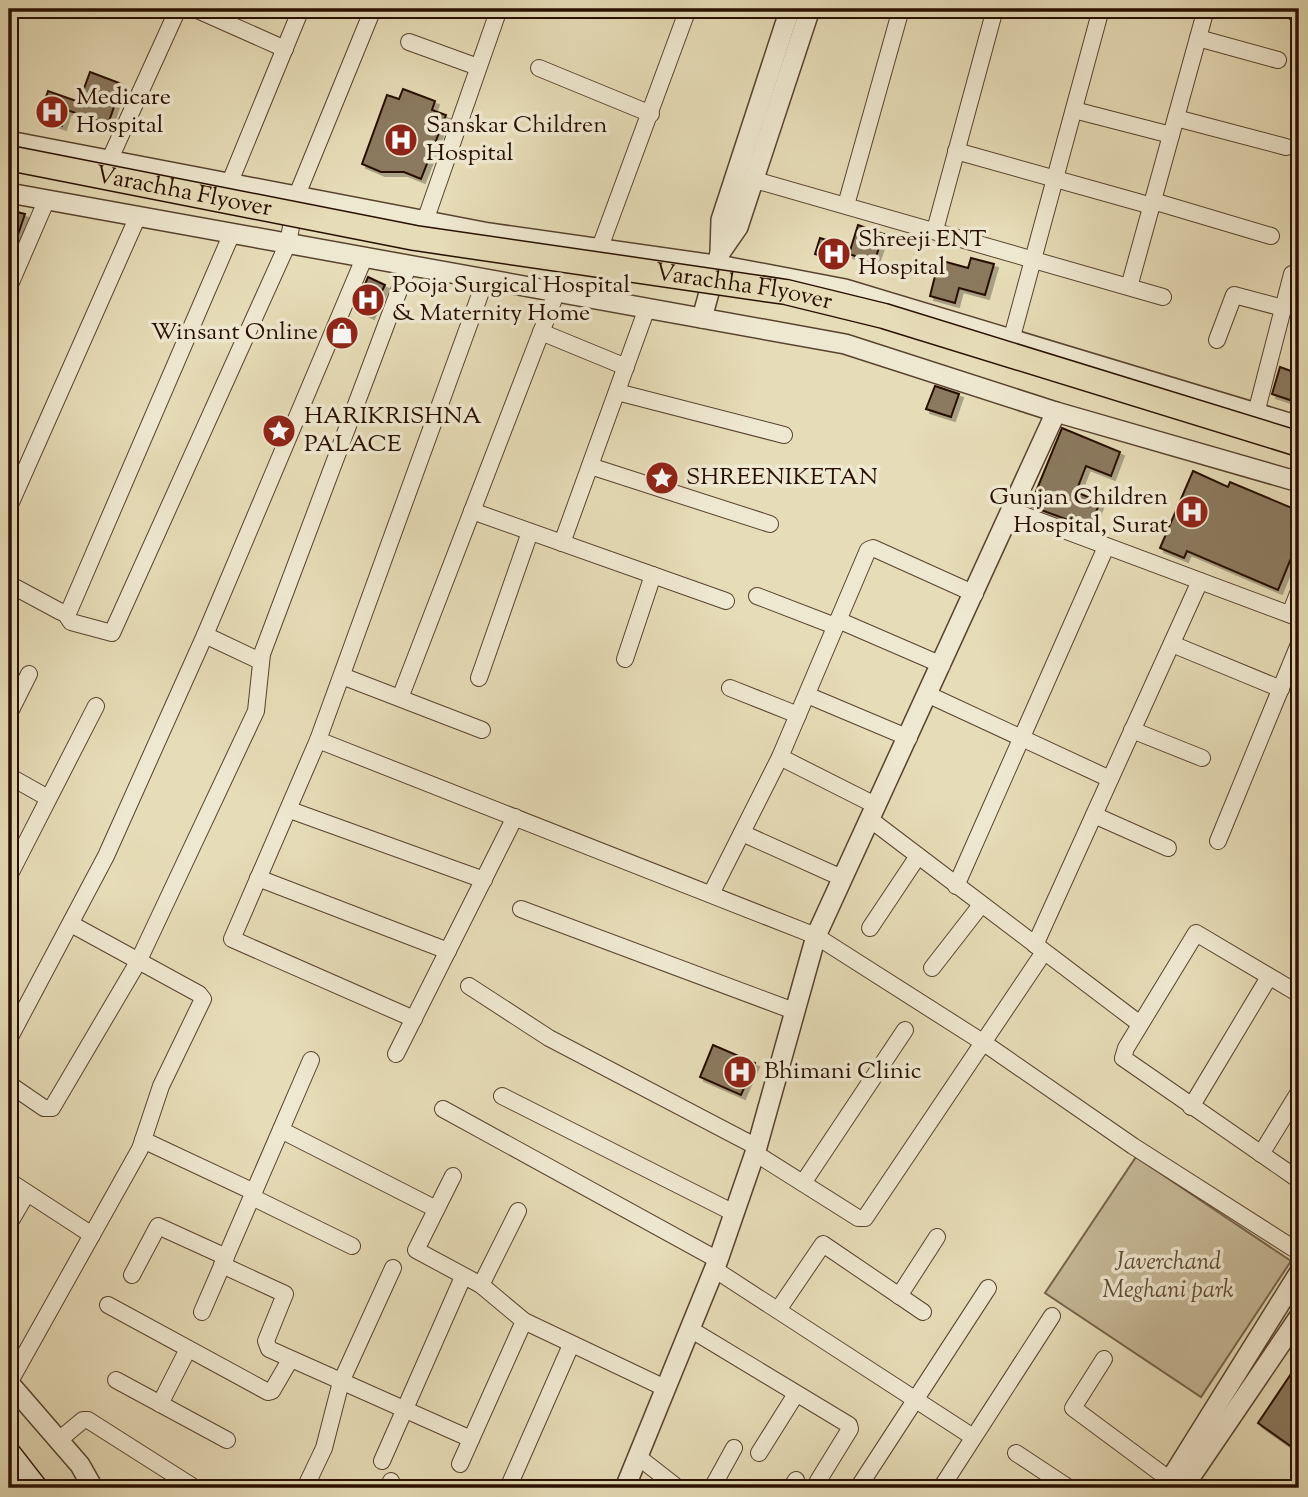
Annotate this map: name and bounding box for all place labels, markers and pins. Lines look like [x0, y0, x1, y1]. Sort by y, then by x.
place label: Medicare Hospital [76, 81, 171, 143]
hospital icon: Medicare Hospital [33, 93, 71, 131]
place label: Sanskar Children Hospital [426, 109, 607, 171]
hospital icon: Sanskar Children Hospital [382, 121, 420, 159]
place label: Shreeji ENT Hospital [858, 223, 987, 285]
hospital icon: Shreeji ENT Hospital [815, 235, 853, 273]
place label: Pooja Surgical Hospital & Maternity Home [392, 269, 631, 331]
hospital icon: Pooja Surgical Hospital & Maternity Home [349, 281, 387, 319]
shop icon: Winsant Online [323, 314, 361, 352]
place label: Winsant Online [151, 316, 318, 350]
place label: HARIKRISHNA PALACE [304, 400, 482, 462]
place icon: HARIKRISHNA PALACE [260, 412, 298, 450]
place icon: SHREENIKETAN [643, 459, 681, 497]
place label: SHREENIKETAN [686, 461, 878, 495]
place label: Gunjan Children Hospital, Surat [989, 481, 1168, 543]
hospital icon: Gunjan Children Hospital, Surat [1173, 493, 1211, 531]
hospital icon: Bhimani Clinic [721, 1053, 759, 1091]
place label: Bhimani Clinic [764, 1055, 922, 1089]

